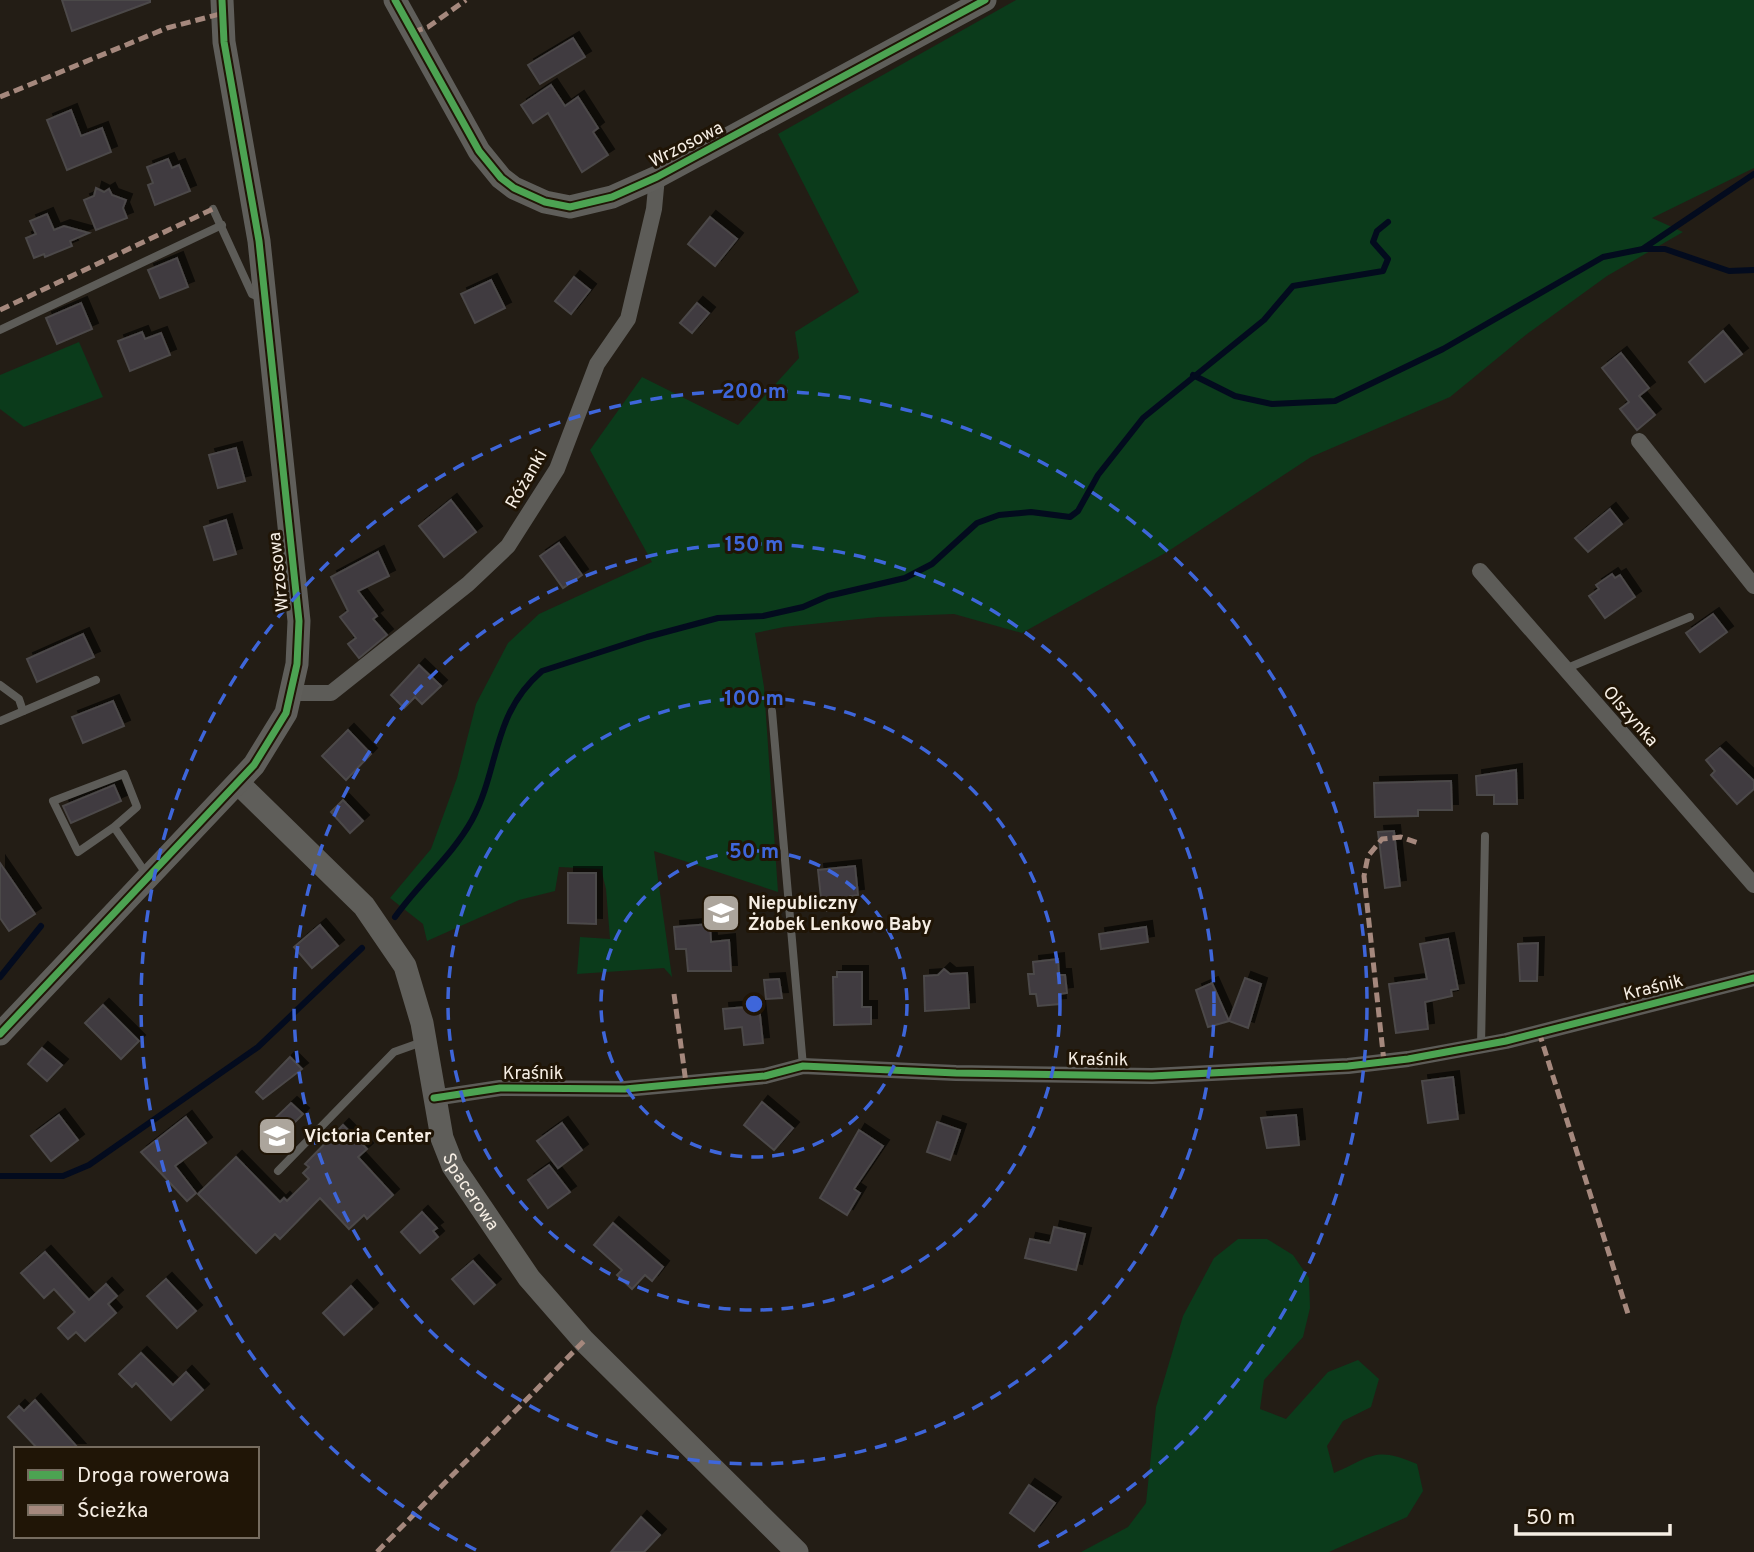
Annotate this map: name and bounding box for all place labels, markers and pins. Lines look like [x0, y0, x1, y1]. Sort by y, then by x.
school or university icon: Niepubliczny Żłobek Lenkowo Baby [700, 892, 742, 934]
place label: Niepubliczny Żłobek Lenkowo Baby [748, 893, 932, 937]
centre of rings [742, 992, 766, 1016]
school or university icon: Victoria Center [256, 1115, 298, 1157]
place label: Victoria Center [304, 1126, 432, 1149]

